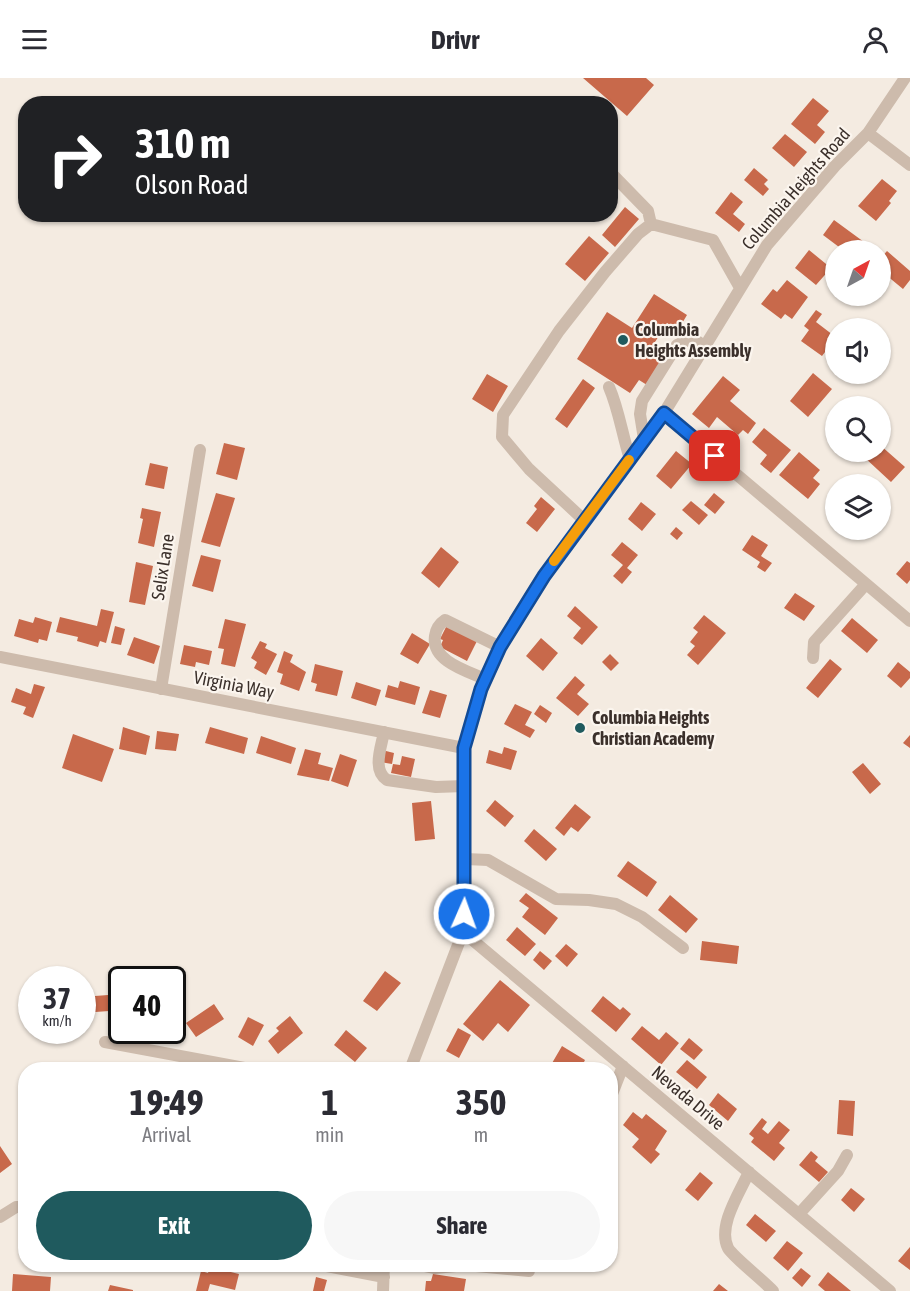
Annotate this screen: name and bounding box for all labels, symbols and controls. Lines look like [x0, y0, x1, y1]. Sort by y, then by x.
icon: menu [18, 23, 51, 56]
icon: person [859, 23, 892, 56]
text: Drivr [431, 24, 479, 55]
text: 310 m [135, 119, 230, 167]
icon: right [36, 120, 114, 198]
street label: Columbia Heights Road [737, 124, 854, 254]
text: Olson Road [135, 169, 248, 200]
north arrow [825, 240, 891, 306]
map controls [825, 240, 891, 540]
button: sound [825, 318, 891, 384]
place label: Columbia Heights Assembly [635, 319, 752, 361]
marker: Columbia Heights Assembly [616, 333, 630, 347]
button: search [825, 396, 891, 462]
pin [689, 430, 740, 481]
icon: arrive [698, 439, 731, 472]
button: layers [825, 474, 891, 540]
street label: Selix Lane [147, 532, 178, 601]
street label: Virginia Way [192, 666, 276, 703]
place label: Columbia Heights Christian Academy [592, 707, 715, 749]
marker: Columbia Heights Christian Academy [573, 721, 587, 735]
position arrow [432, 882, 496, 946]
speed limit sign: 40 [108, 966, 186, 1044]
text: 37 [43, 981, 71, 1015]
text: km/h [42, 1012, 72, 1029]
street label: Nevada Drive [648, 1061, 729, 1134]
text: 19:49 [130, 1081, 204, 1123]
text: 1 [321, 1081, 338, 1123]
text: 350 [456, 1081, 506, 1123]
text: Arrival [142, 1123, 191, 1146]
text: min [315, 1123, 344, 1146]
text: m [474, 1123, 488, 1146]
button: Exit [36, 1191, 312, 1260]
button: Share [324, 1191, 600, 1260]

